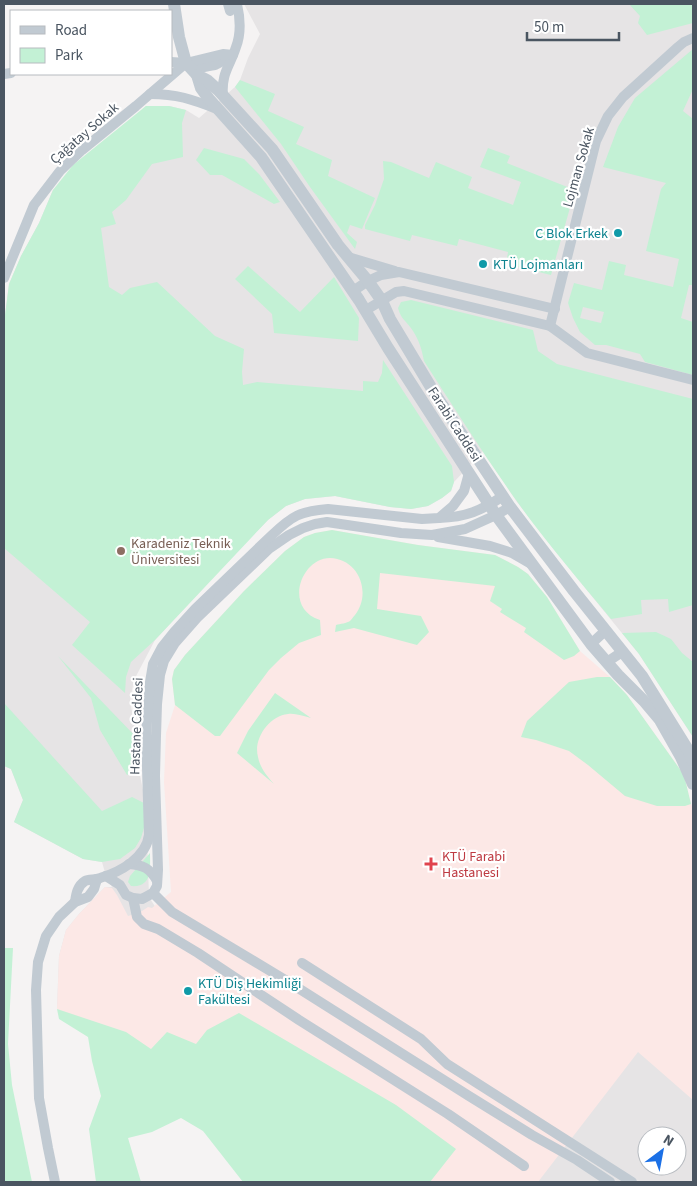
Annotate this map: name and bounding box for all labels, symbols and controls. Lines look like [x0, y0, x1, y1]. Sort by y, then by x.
legend [10, 10, 172, 75]
scale bar [527, 10, 620, 42]
text: 50 m [534, 17, 564, 38]
text: Road [55, 20, 87, 41]
text: Park [55, 45, 84, 66]
street label: Çağatay Sokak [46, 98, 123, 169]
street label: Lojman Sokak [558, 125, 600, 210]
place label: C Blok Erkek [535, 224, 608, 244]
marker: C Blok Erkek [612, 227, 624, 239]
place label: KTÜ Lojmanları [493, 255, 583, 275]
marker: KTÜ Lojmanları [477, 258, 489, 270]
street label: Farabi Caddesi [422, 383, 486, 466]
place label: Karadeniz Teknik Üniversitesi [131, 534, 231, 570]
marker: Karadeniz Teknik Üniversitesi [115, 545, 127, 557]
street label: Hastane Caddesi [125, 677, 149, 775]
place label: KTÜ Farabi Hastanesi [442, 847, 505, 883]
marker: KTÜ Farabi Hastanesi [424, 857, 438, 871]
place label: KTÜ Diş Hekimliği Fakültesi [198, 974, 301, 1010]
marker: KTÜ Diş Hekimliği Fakültesi [182, 985, 194, 997]
north arrow [637, 1126, 687, 1176]
text: N [659, 1130, 678, 1152]

